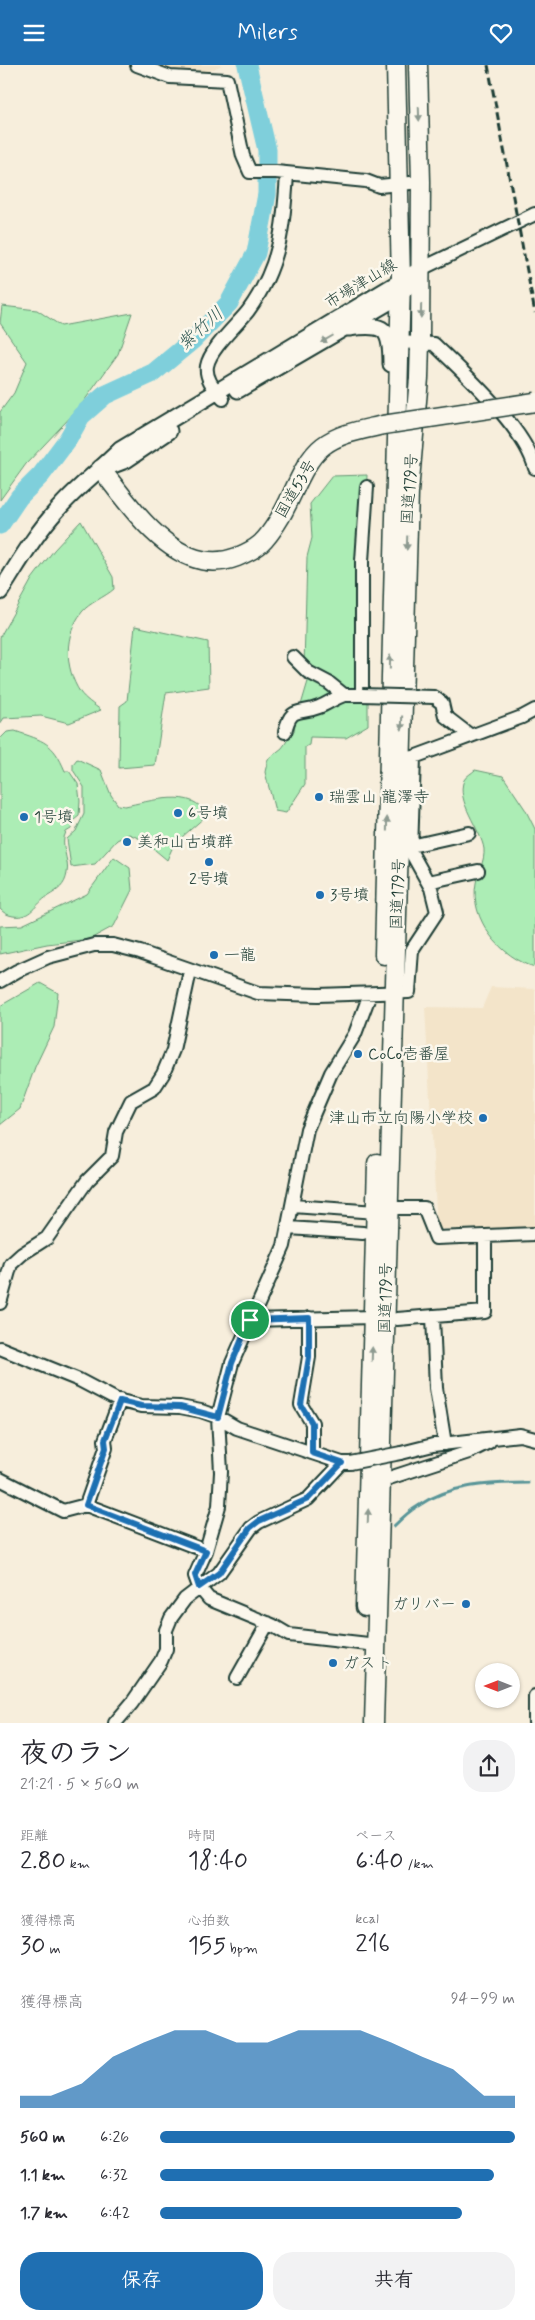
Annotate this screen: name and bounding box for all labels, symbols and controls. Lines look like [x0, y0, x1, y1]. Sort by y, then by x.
icon: menu [20, 19, 48, 47]
text: Milers [237, 19, 298, 47]
icon: heart [487, 19, 515, 47]
one-way arrow [416, 106, 424, 122]
street label: 市場津山線 [321, 254, 401, 314]
water label: 紫竹川 [173, 302, 229, 356]
one-way arrow [417, 303, 425, 319]
one-way arrow [320, 334, 333, 343]
street label: 国道179号 [397, 453, 423, 525]
street label: 国道53号 [271, 456, 321, 522]
one-way arrow [403, 535, 411, 551]
one-way arrow [387, 653, 395, 669]
one-way arrow [398, 715, 406, 731]
place label: 瑞雲山 龍澤寺 [329, 787, 429, 808]
marker: 瑞雲山 龍澤寺 [313, 791, 325, 803]
place label: 6号墳 [188, 803, 228, 824]
place label: 1号墳 [34, 807, 73, 828]
marker: 6号墳 [172, 807, 184, 819]
marker: 1号墳 [18, 811, 30, 823]
one-way arrow [383, 816, 391, 832]
place label: 美和山古墳群 [137, 832, 233, 853]
marker: 美和山古墳群 [121, 836, 133, 848]
marker: 2号墳 [203, 856, 215, 868]
street label: 国道179号 [386, 858, 410, 930]
place label: 2号墳 [189, 869, 229, 890]
place label: 3号墳 [330, 885, 369, 906]
marker: 3号墳 [314, 889, 326, 901]
place label: 一龍 [224, 945, 256, 966]
marker: 一龍 [208, 949, 220, 961]
place label: CoCo壱番屋 [368, 1044, 450, 1065]
marker: CoCo壱番屋 [352, 1048, 364, 1060]
place label: 津山市立向陽小学校 [329, 1108, 473, 1129]
marker: 津山市立向陽小学校 [477, 1112, 489, 1124]
street label: 国道179号 [375, 1262, 397, 1334]
pin [229, 1299, 271, 1341]
icon: arrive [236, 1306, 264, 1334]
one-way arrow [368, 1346, 376, 1362]
one-way arrow [364, 1508, 372, 1524]
place label: ガリバー [392, 1594, 456, 1615]
marker: ガリバー [460, 1598, 472, 1610]
place label: ガスト [343, 1653, 393, 1674]
marker: ガスト [327, 1657, 339, 1669]
north arrow [475, 1663, 520, 1707]
map controls [475, 1663, 520, 1708]
text: 夜のラン [20, 1736, 132, 1773]
button: share [463, 1740, 515, 1792]
text: 21:21 · 5 × 560 m [20, 1774, 139, 1795]
text: 距離 [20, 1827, 48, 1845]
text: 時間 [188, 1827, 216, 1845]
text: ペース [355, 1827, 397, 1845]
text: 2.80 [20, 1845, 66, 1878]
text: 18:40 [188, 1845, 248, 1878]
text: 6:40 [355, 1845, 404, 1878]
text: km [66, 1855, 90, 1873]
text: /km [404, 1855, 434, 1873]
text: kcal [355, 1910, 379, 1928]
text: 獲得標高 [20, 1912, 76, 1930]
text: 心拍数 [188, 1912, 230, 1930]
text: 216 [355, 1928, 390, 1961]
text: 30 [20, 1930, 46, 1963]
text: 155 [188, 1930, 226, 1963]
text: m [46, 1940, 61, 1958]
text: bpm [226, 1940, 258, 1958]
text: 94–99 m [451, 1988, 515, 2009]
text: 獲得標高 [20, 1992, 84, 2013]
text: 560 m [20, 2127, 65, 2148]
text: 6:26 [100, 2127, 129, 2148]
text: 1.1 km [20, 2165, 65, 2186]
text: 6:32 [100, 2165, 128, 2186]
text: 1.7 km [20, 2203, 68, 2224]
text: 6:42 [100, 2203, 130, 2224]
button: 保存 [20, 2252, 263, 2310]
button: 共有 [273, 2252, 515, 2310]

